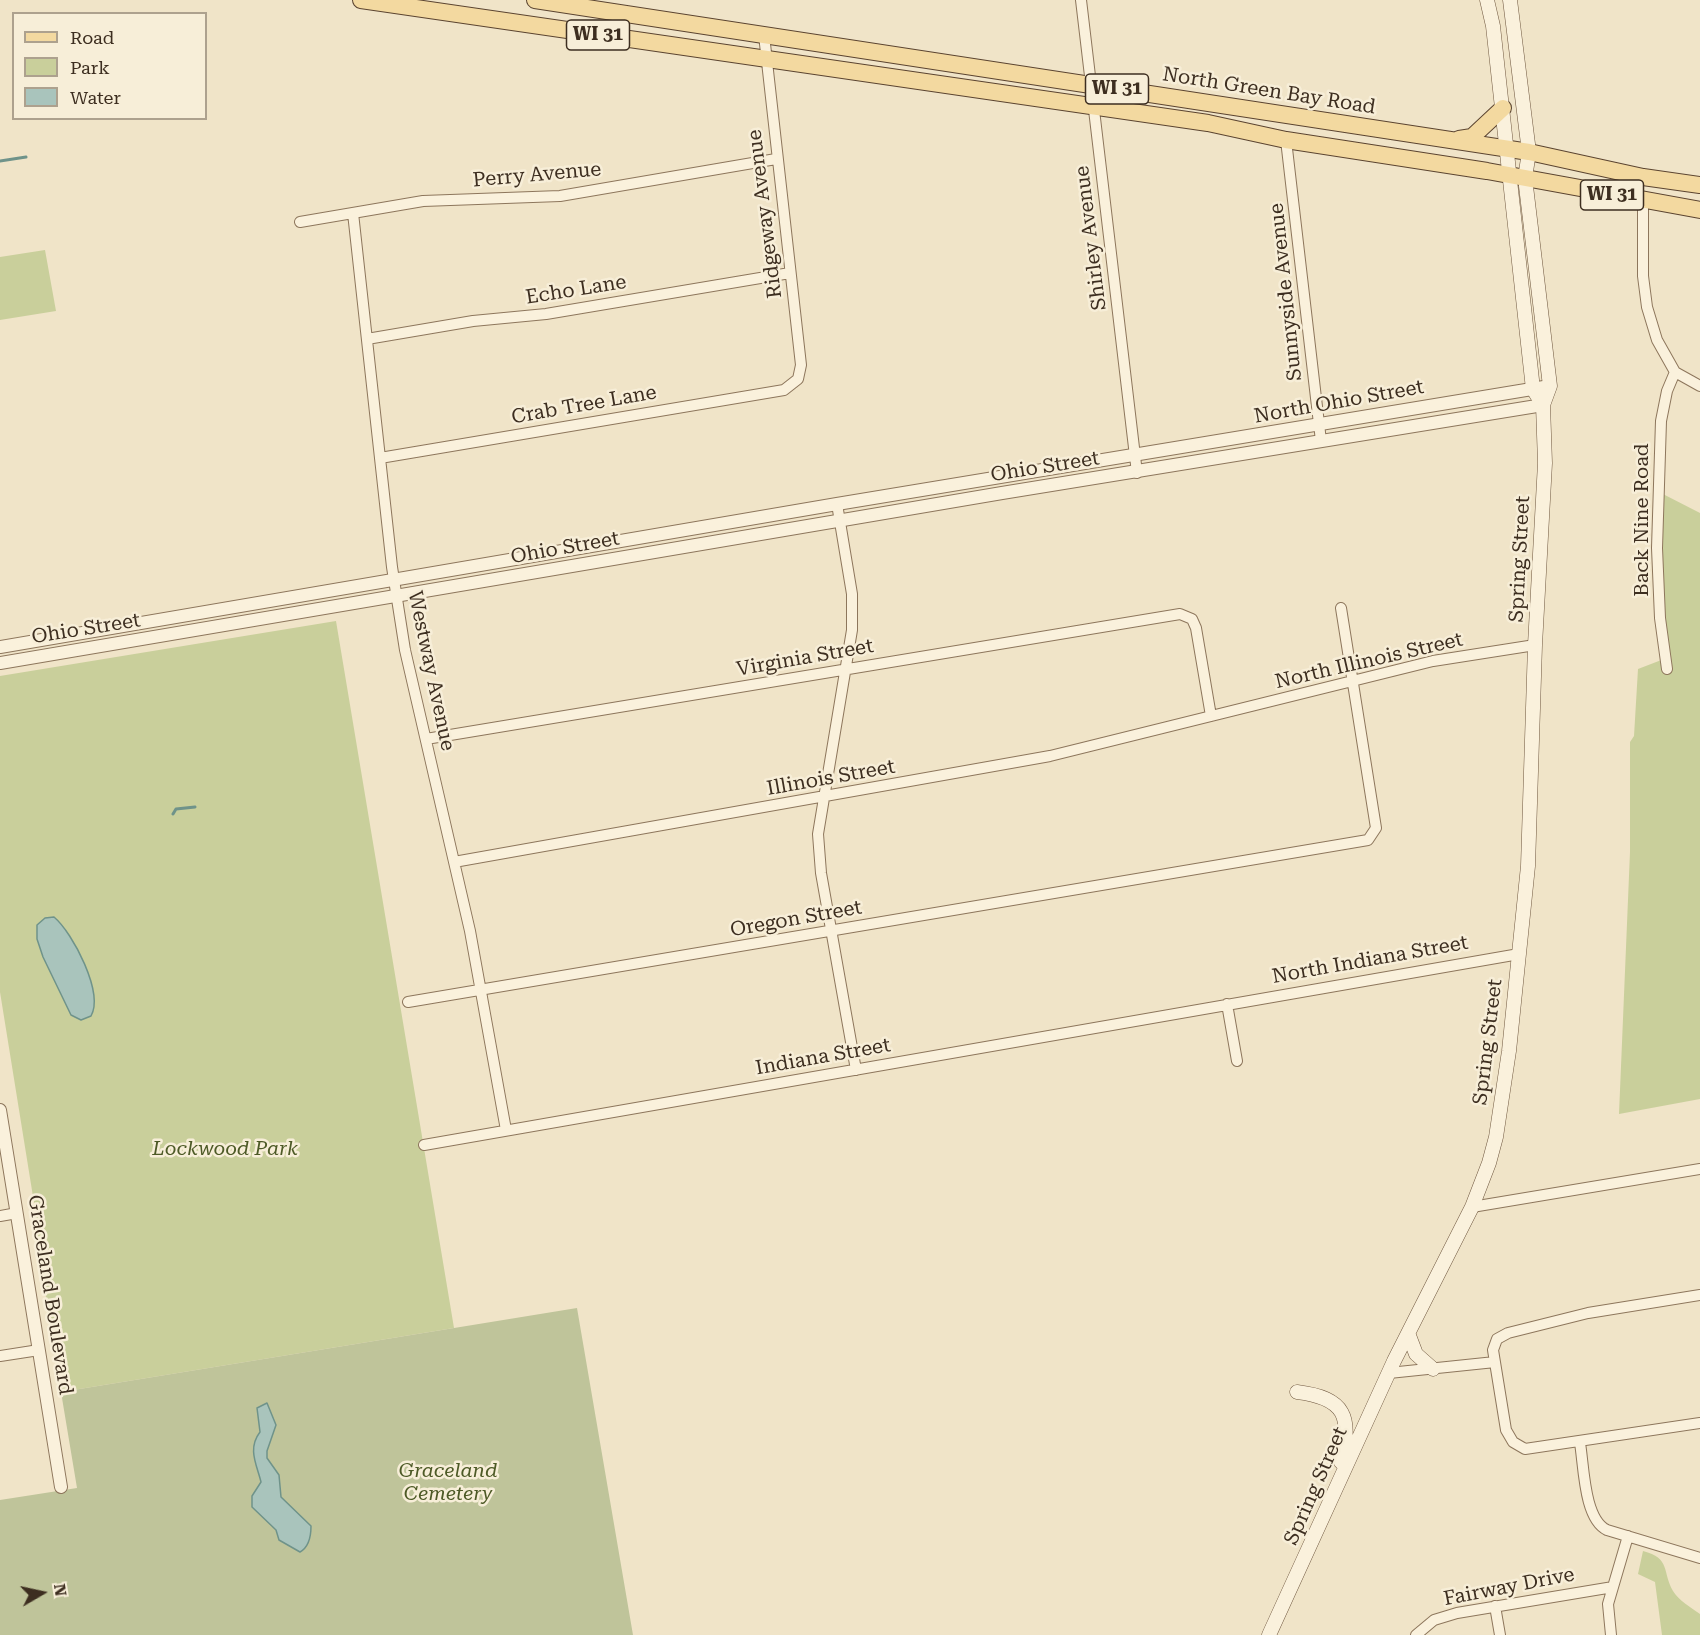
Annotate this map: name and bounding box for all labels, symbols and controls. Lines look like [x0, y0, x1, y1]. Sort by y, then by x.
legend [12, 12, 207, 120]
road number: WI 31 [566, 20, 630, 50]
text: Road [70, 27, 114, 48]
text: Park [70, 57, 110, 78]
street label: North Green Bay Road [1161, 62, 1377, 120]
road number: WI 31 [1086, 74, 1148, 104]
text: Water [70, 87, 121, 108]
street label: Ridgeway Avenue [743, 128, 787, 300]
street label: Perry Avenue [472, 157, 602, 193]
street label: Shirley Avenue [1070, 164, 1112, 312]
road number: WI 31 [1580, 180, 1644, 210]
street label: Sunnyside Avenue [1265, 202, 1307, 382]
street label: Echo Lane [524, 270, 628, 310]
street label: North Ohio Street [1252, 375, 1426, 429]
street label: Crab Tree Lane [510, 380, 658, 430]
street label: Back Nine Road [1630, 443, 1654, 597]
street label: Ohio Street [989, 447, 1101, 487]
street label: Spring Street [1505, 495, 1535, 623]
street label: Ohio Street [509, 527, 621, 569]
street label: Westway Avenue [402, 589, 460, 753]
street label: Ohio Street [30, 609, 142, 649]
street label: North Illinois Street [1273, 628, 1465, 694]
street label: Virginia Street [735, 634, 875, 682]
street label: Illinois Street [765, 755, 897, 801]
street label: Oregon Street [728, 896, 864, 942]
street label: North Indiana Street [1270, 931, 1470, 989]
street label: Spring Street [1468, 978, 1508, 1106]
street label: Indiana Street [754, 1033, 892, 1081]
park label: Lockwood Park [152, 1137, 298, 1161]
street label: Graceland Boulevard [22, 1193, 78, 1397]
street label: Spring Street [1279, 1423, 1353, 1549]
park label: Graceland Cemetery [399, 1459, 497, 1506]
north arrow [12, 1563, 72, 1623]
street label: Fairway Drive [1442, 1563, 1576, 1611]
text: N [50, 1583, 71, 1598]

